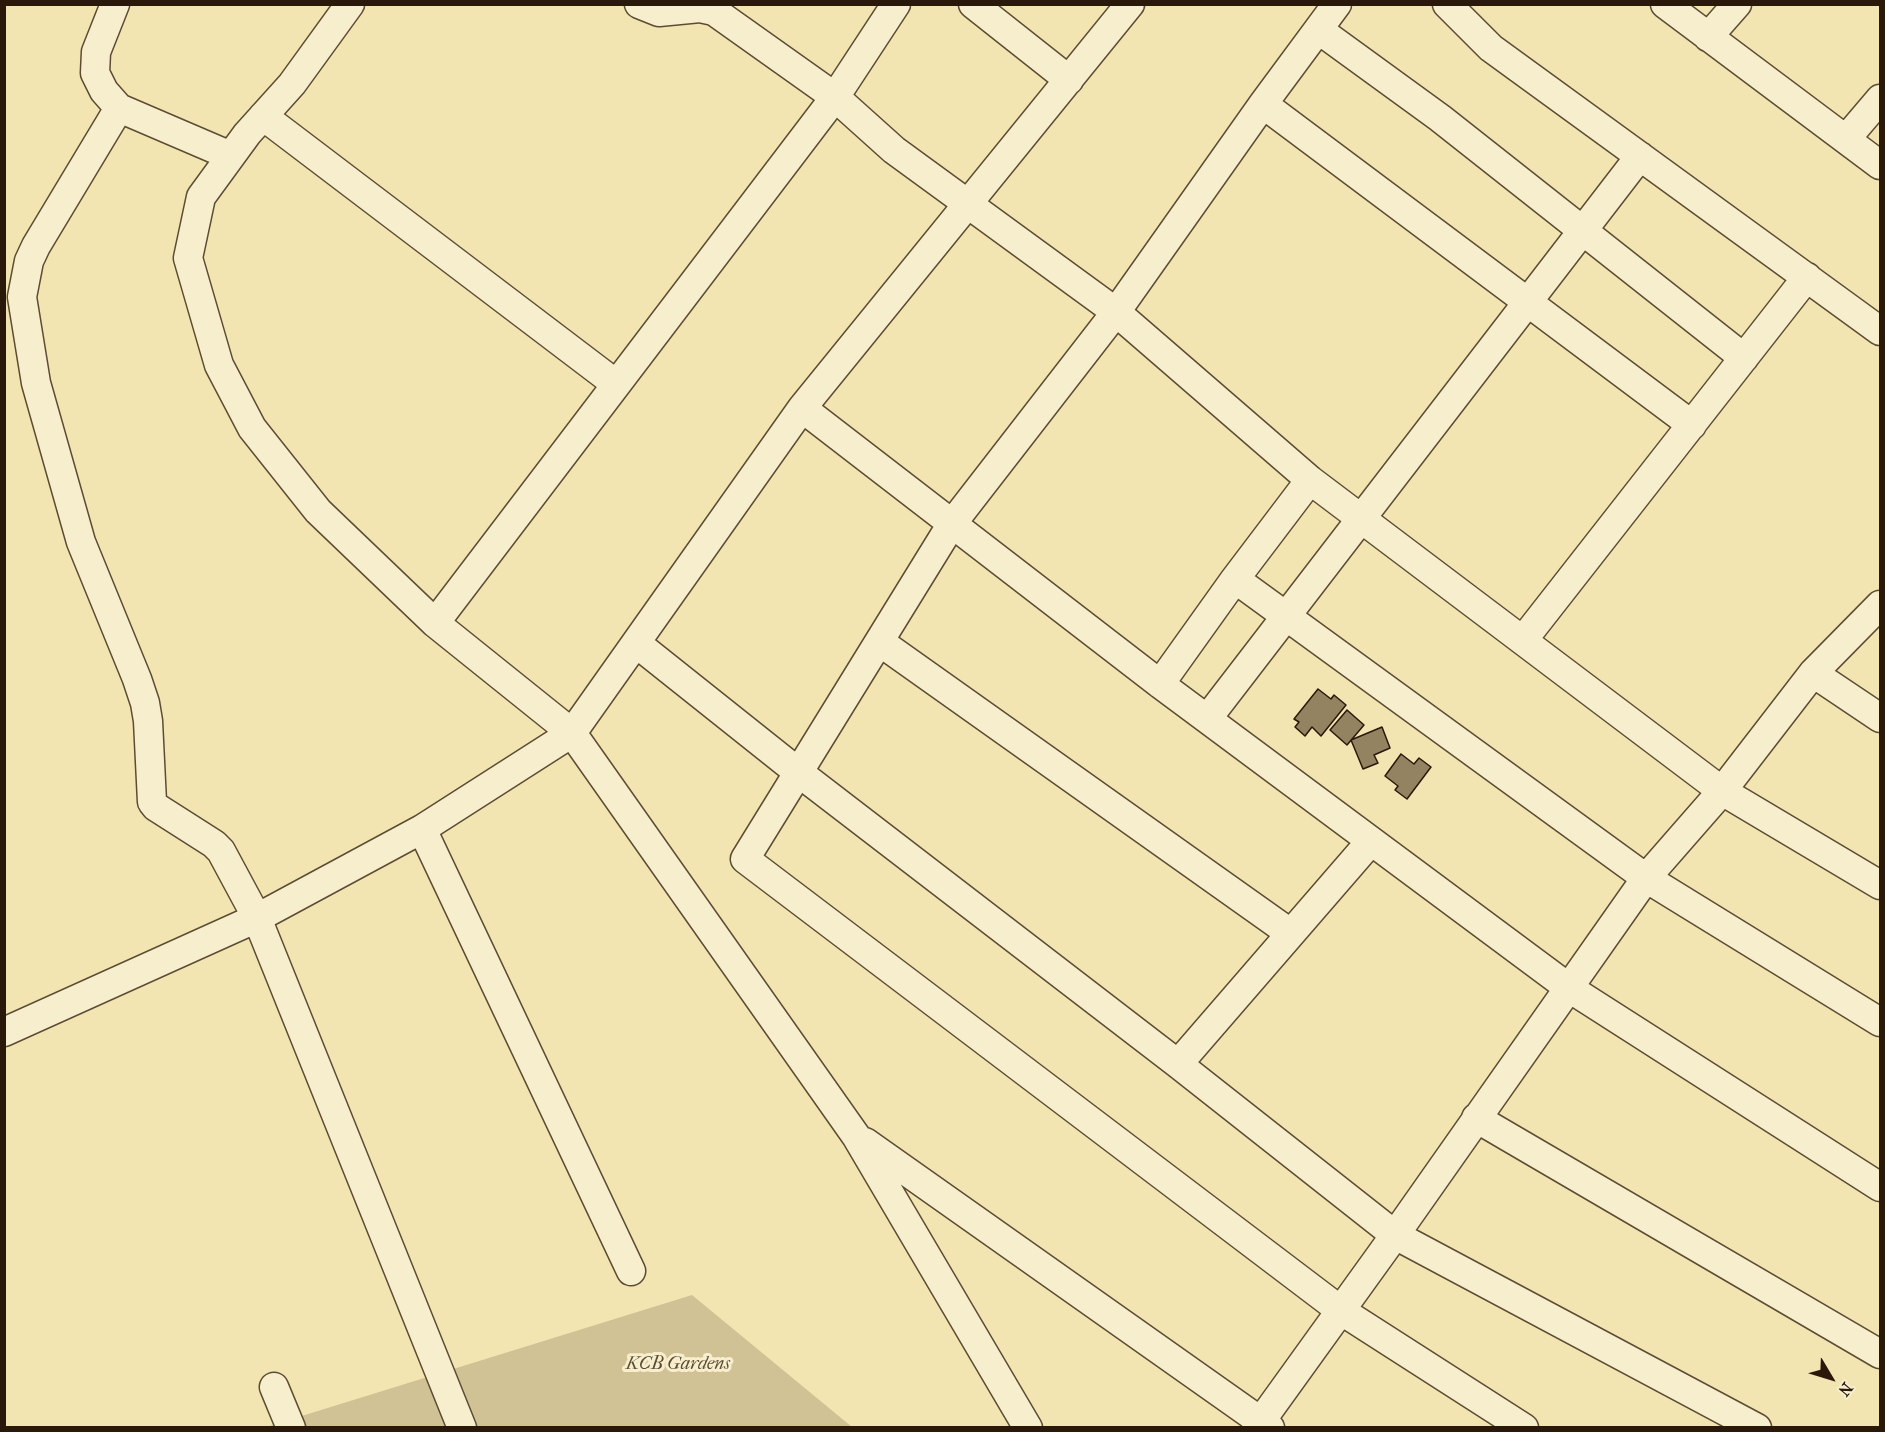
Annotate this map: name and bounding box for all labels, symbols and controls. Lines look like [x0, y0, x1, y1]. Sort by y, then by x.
north arrow [1801, 1348, 1861, 1408]
park label: KCB Gardens [626, 1354, 730, 1376]
text: N [1834, 1379, 1857, 1400]

